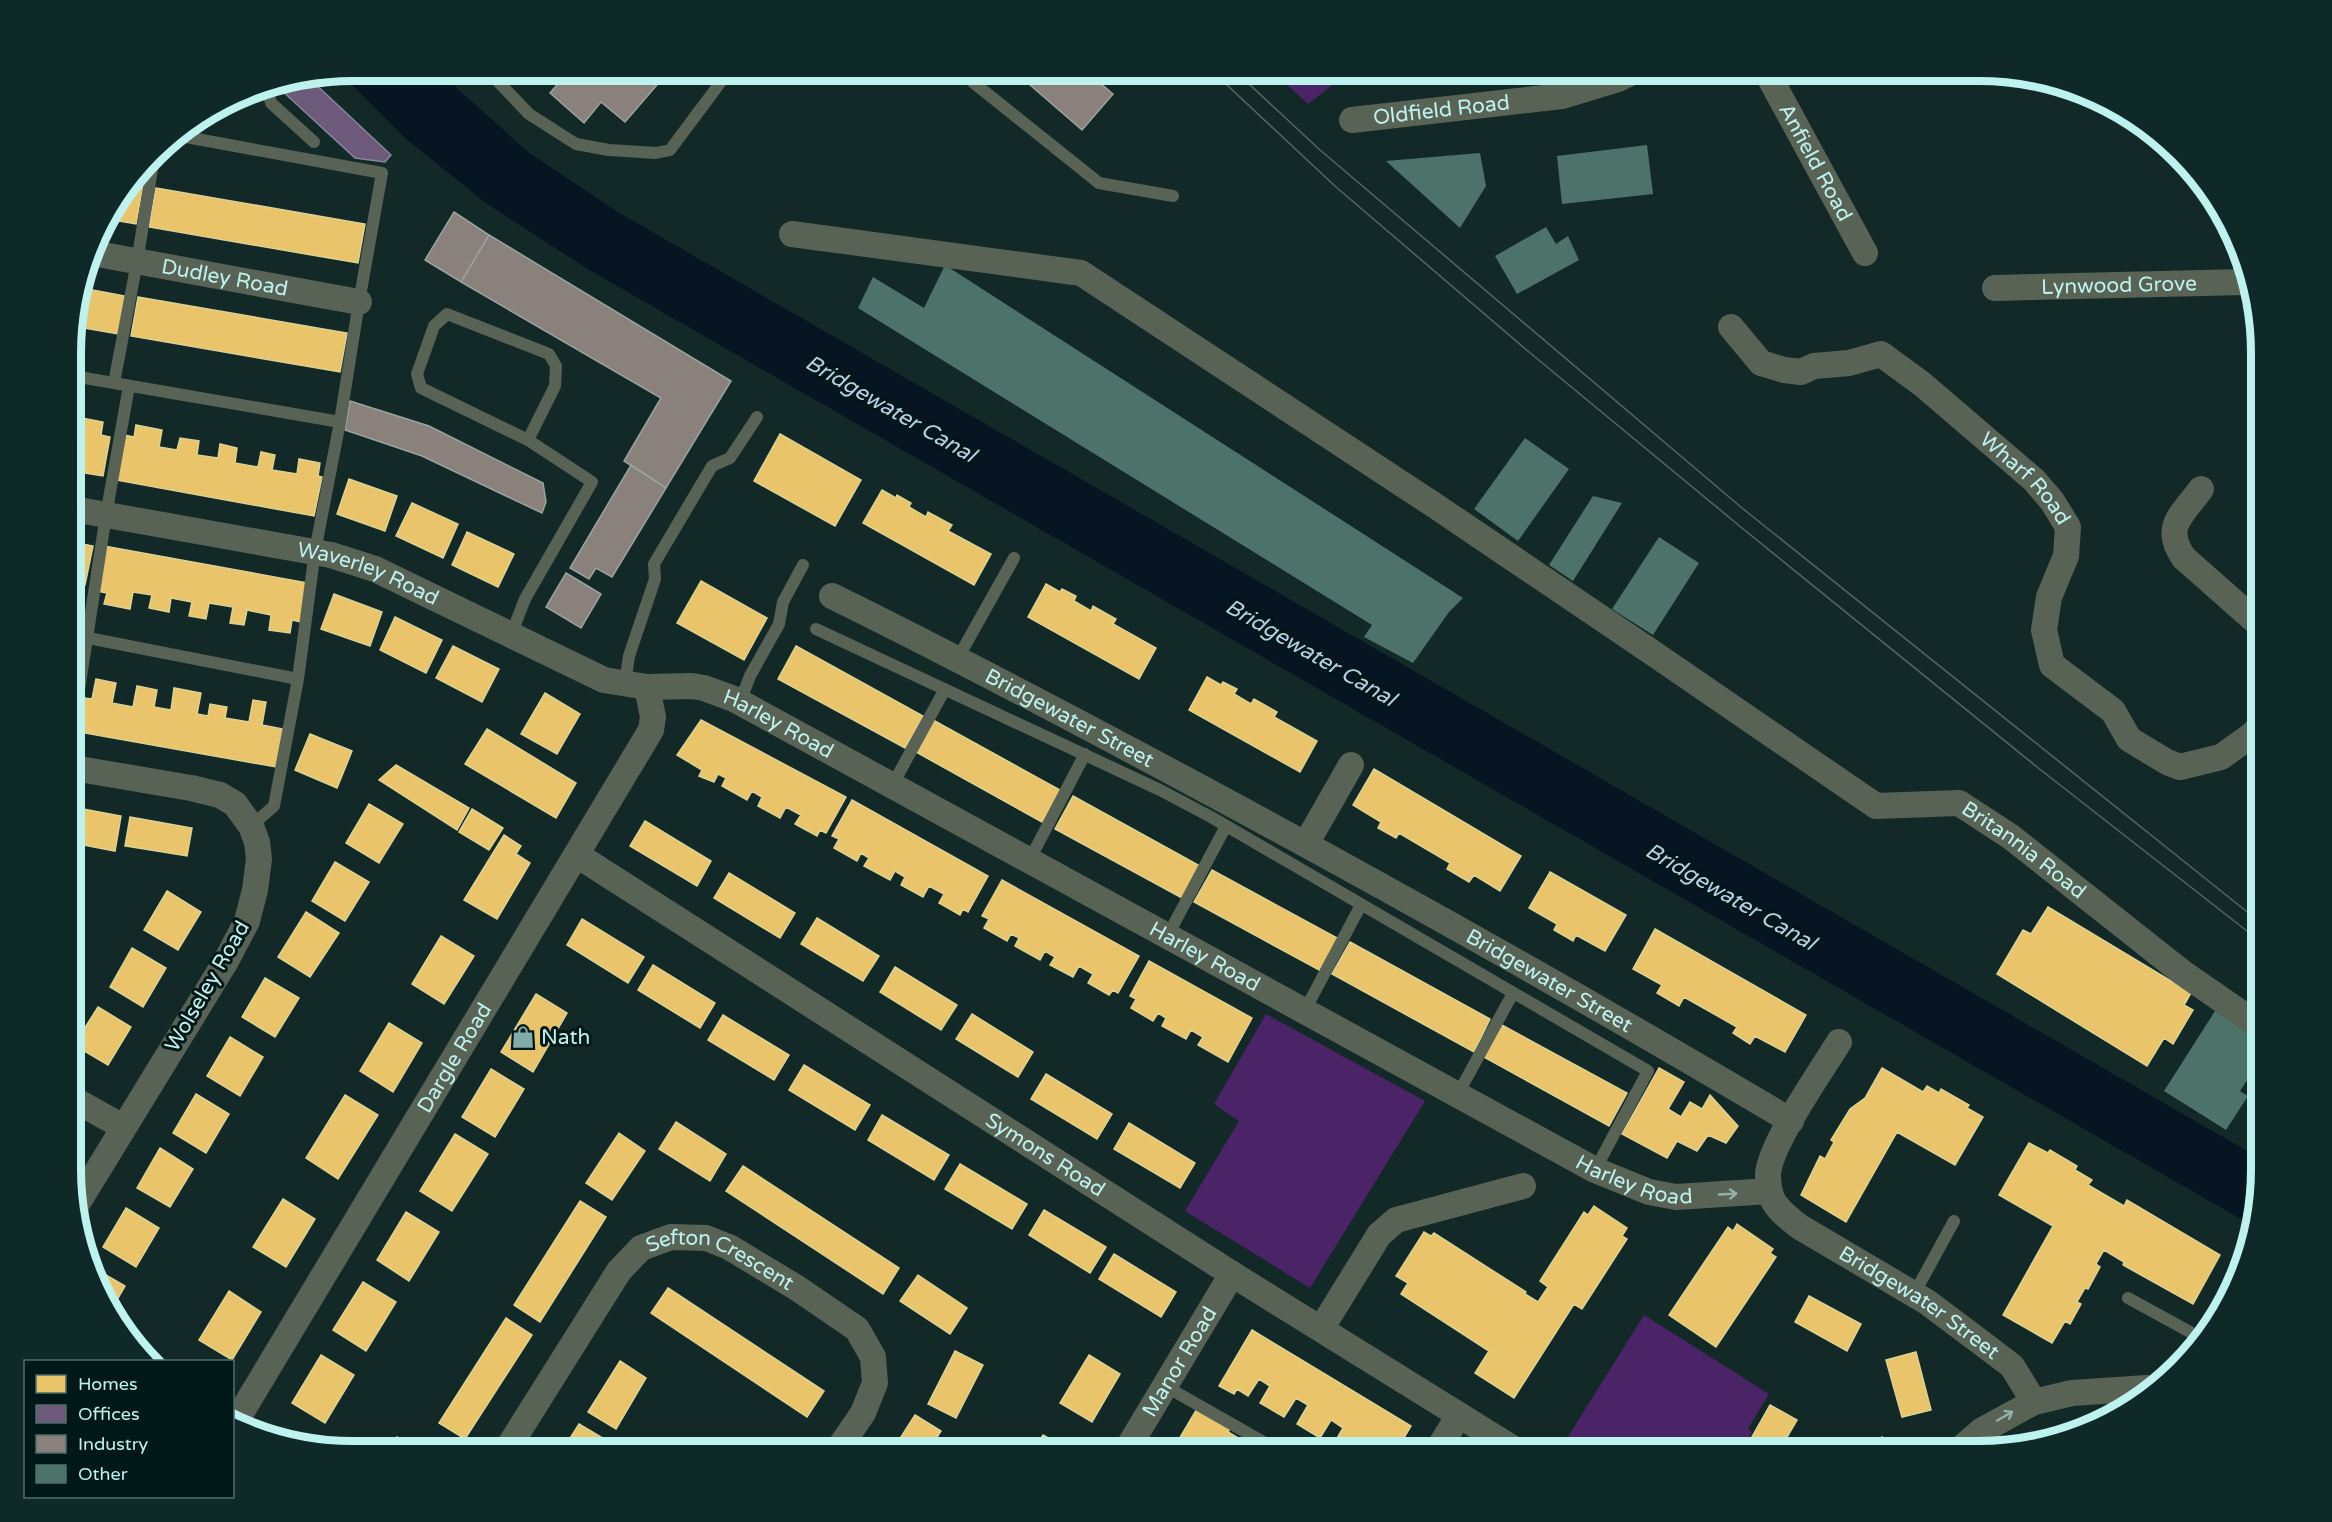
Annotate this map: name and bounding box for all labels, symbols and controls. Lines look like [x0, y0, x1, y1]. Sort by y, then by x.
street label: Oldfield Road [1372, 90, 1511, 130]
street label: Anfield Road [1773, 99, 1857, 226]
street label: Dudley Road [159, 254, 290, 302]
street label: Lynwood Grove [2041, 271, 2197, 300]
water label: Bridgewater Canal [801, 350, 982, 469]
street label: Wharf Road [1975, 427, 2076, 529]
street label: Waverley Road [295, 537, 443, 611]
water label: Bridgewater Canal [1221, 594, 1402, 713]
street label: Bridgewater Street [981, 664, 1158, 773]
street label: Harley Road [720, 684, 838, 764]
street label: Britannia Road [1957, 796, 2091, 904]
water label: Bridgewater Canal [1641, 838, 1822, 957]
street label: Wolseley Road [160, 916, 255, 1056]
street label: Harley Road [1145, 917, 1264, 997]
street label: Bridgewater Street [1461, 924, 1637, 1038]
street label: Dargle Road [412, 999, 497, 1118]
shop icon: Nath [510, 1024, 536, 1050]
place label: Nath [541, 1025, 590, 1050]
street label: Symons Road [981, 1108, 1109, 1202]
street label: Harley Road [1571, 1150, 1693, 1210]
one-way arrow [1717, 1188, 1737, 1199]
street label: Sefton Crescent [642, 1225, 798, 1296]
street label: Bridgewater Street [1834, 1241, 2004, 1365]
street label: Manor Road [1137, 1302, 1222, 1422]
legend [24, 1360, 234, 1498]
text: Homes [78, 1373, 138, 1395]
text: Offices [78, 1403, 140, 1425]
one-way arrow [1996, 1410, 2013, 1422]
text: Industry [78, 1433, 149, 1455]
text: Other [78, 1463, 128, 1485]

